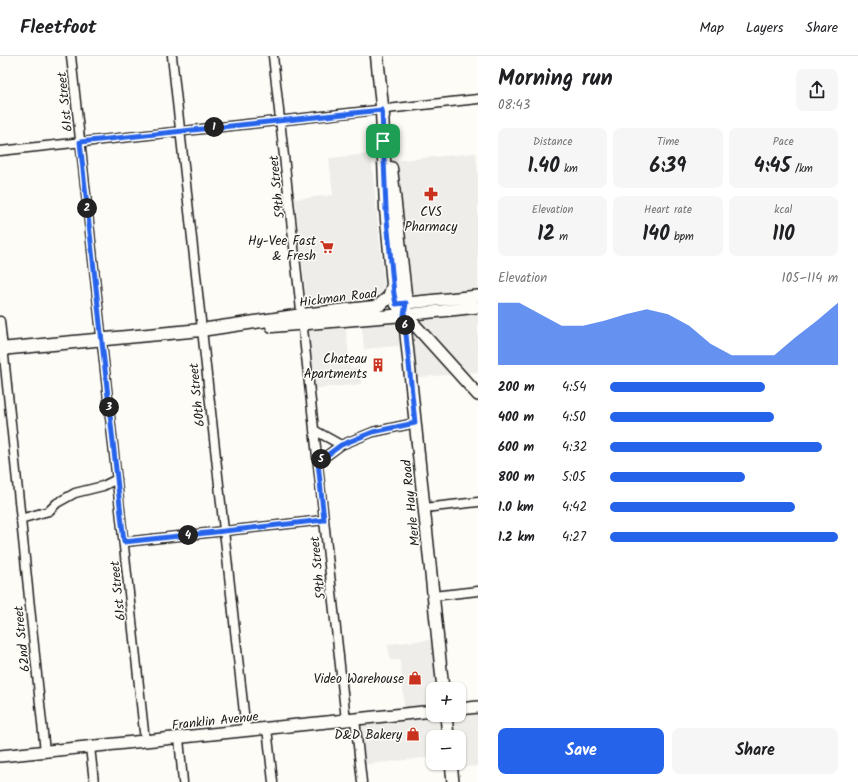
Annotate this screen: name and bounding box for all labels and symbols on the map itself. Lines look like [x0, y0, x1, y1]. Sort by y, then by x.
street label: 61st Street [52, 70, 79, 133]
pin: 1 [204, 117, 224, 137]
pin [366, 124, 400, 158]
street label: 59th Street [264, 153, 291, 220]
pharmacy icon: CVS Pharmacy [423, 186, 439, 202]
pin: 2 [77, 198, 97, 218]
place label: CVS Pharmacy [405, 202, 458, 238]
place label: Hy-Vee Fast & Fresh [248, 231, 317, 267]
supermarket icon: Hy-Vee Fast & Fresh [319, 239, 335, 255]
street label: Hickman Road [298, 283, 379, 314]
pin: 6 [395, 315, 415, 335]
place label: Chateau Apartments [304, 349, 368, 385]
building icon: Chateau Apartments [370, 357, 386, 373]
street label: 60th Street [184, 361, 211, 428]
pin: 3 [99, 397, 119, 417]
pin: 5 [311, 449, 331, 469]
street label: Merle Hay Road [396, 458, 426, 547]
pin: 4 [178, 525, 198, 545]
street label: 59th Street [305, 534, 332, 601]
street label: 61st Street [105, 559, 132, 622]
street label: 62nd Street [8, 604, 36, 673]
place label: Video Warehouse [314, 669, 404, 690]
shop icon: Video Warehouse [407, 670, 423, 686]
street label: Franklin Avenue [171, 706, 260, 736]
place label: D&D Bakery [334, 725, 403, 746]
shop icon: D&D Bakery [405, 726, 421, 742]

